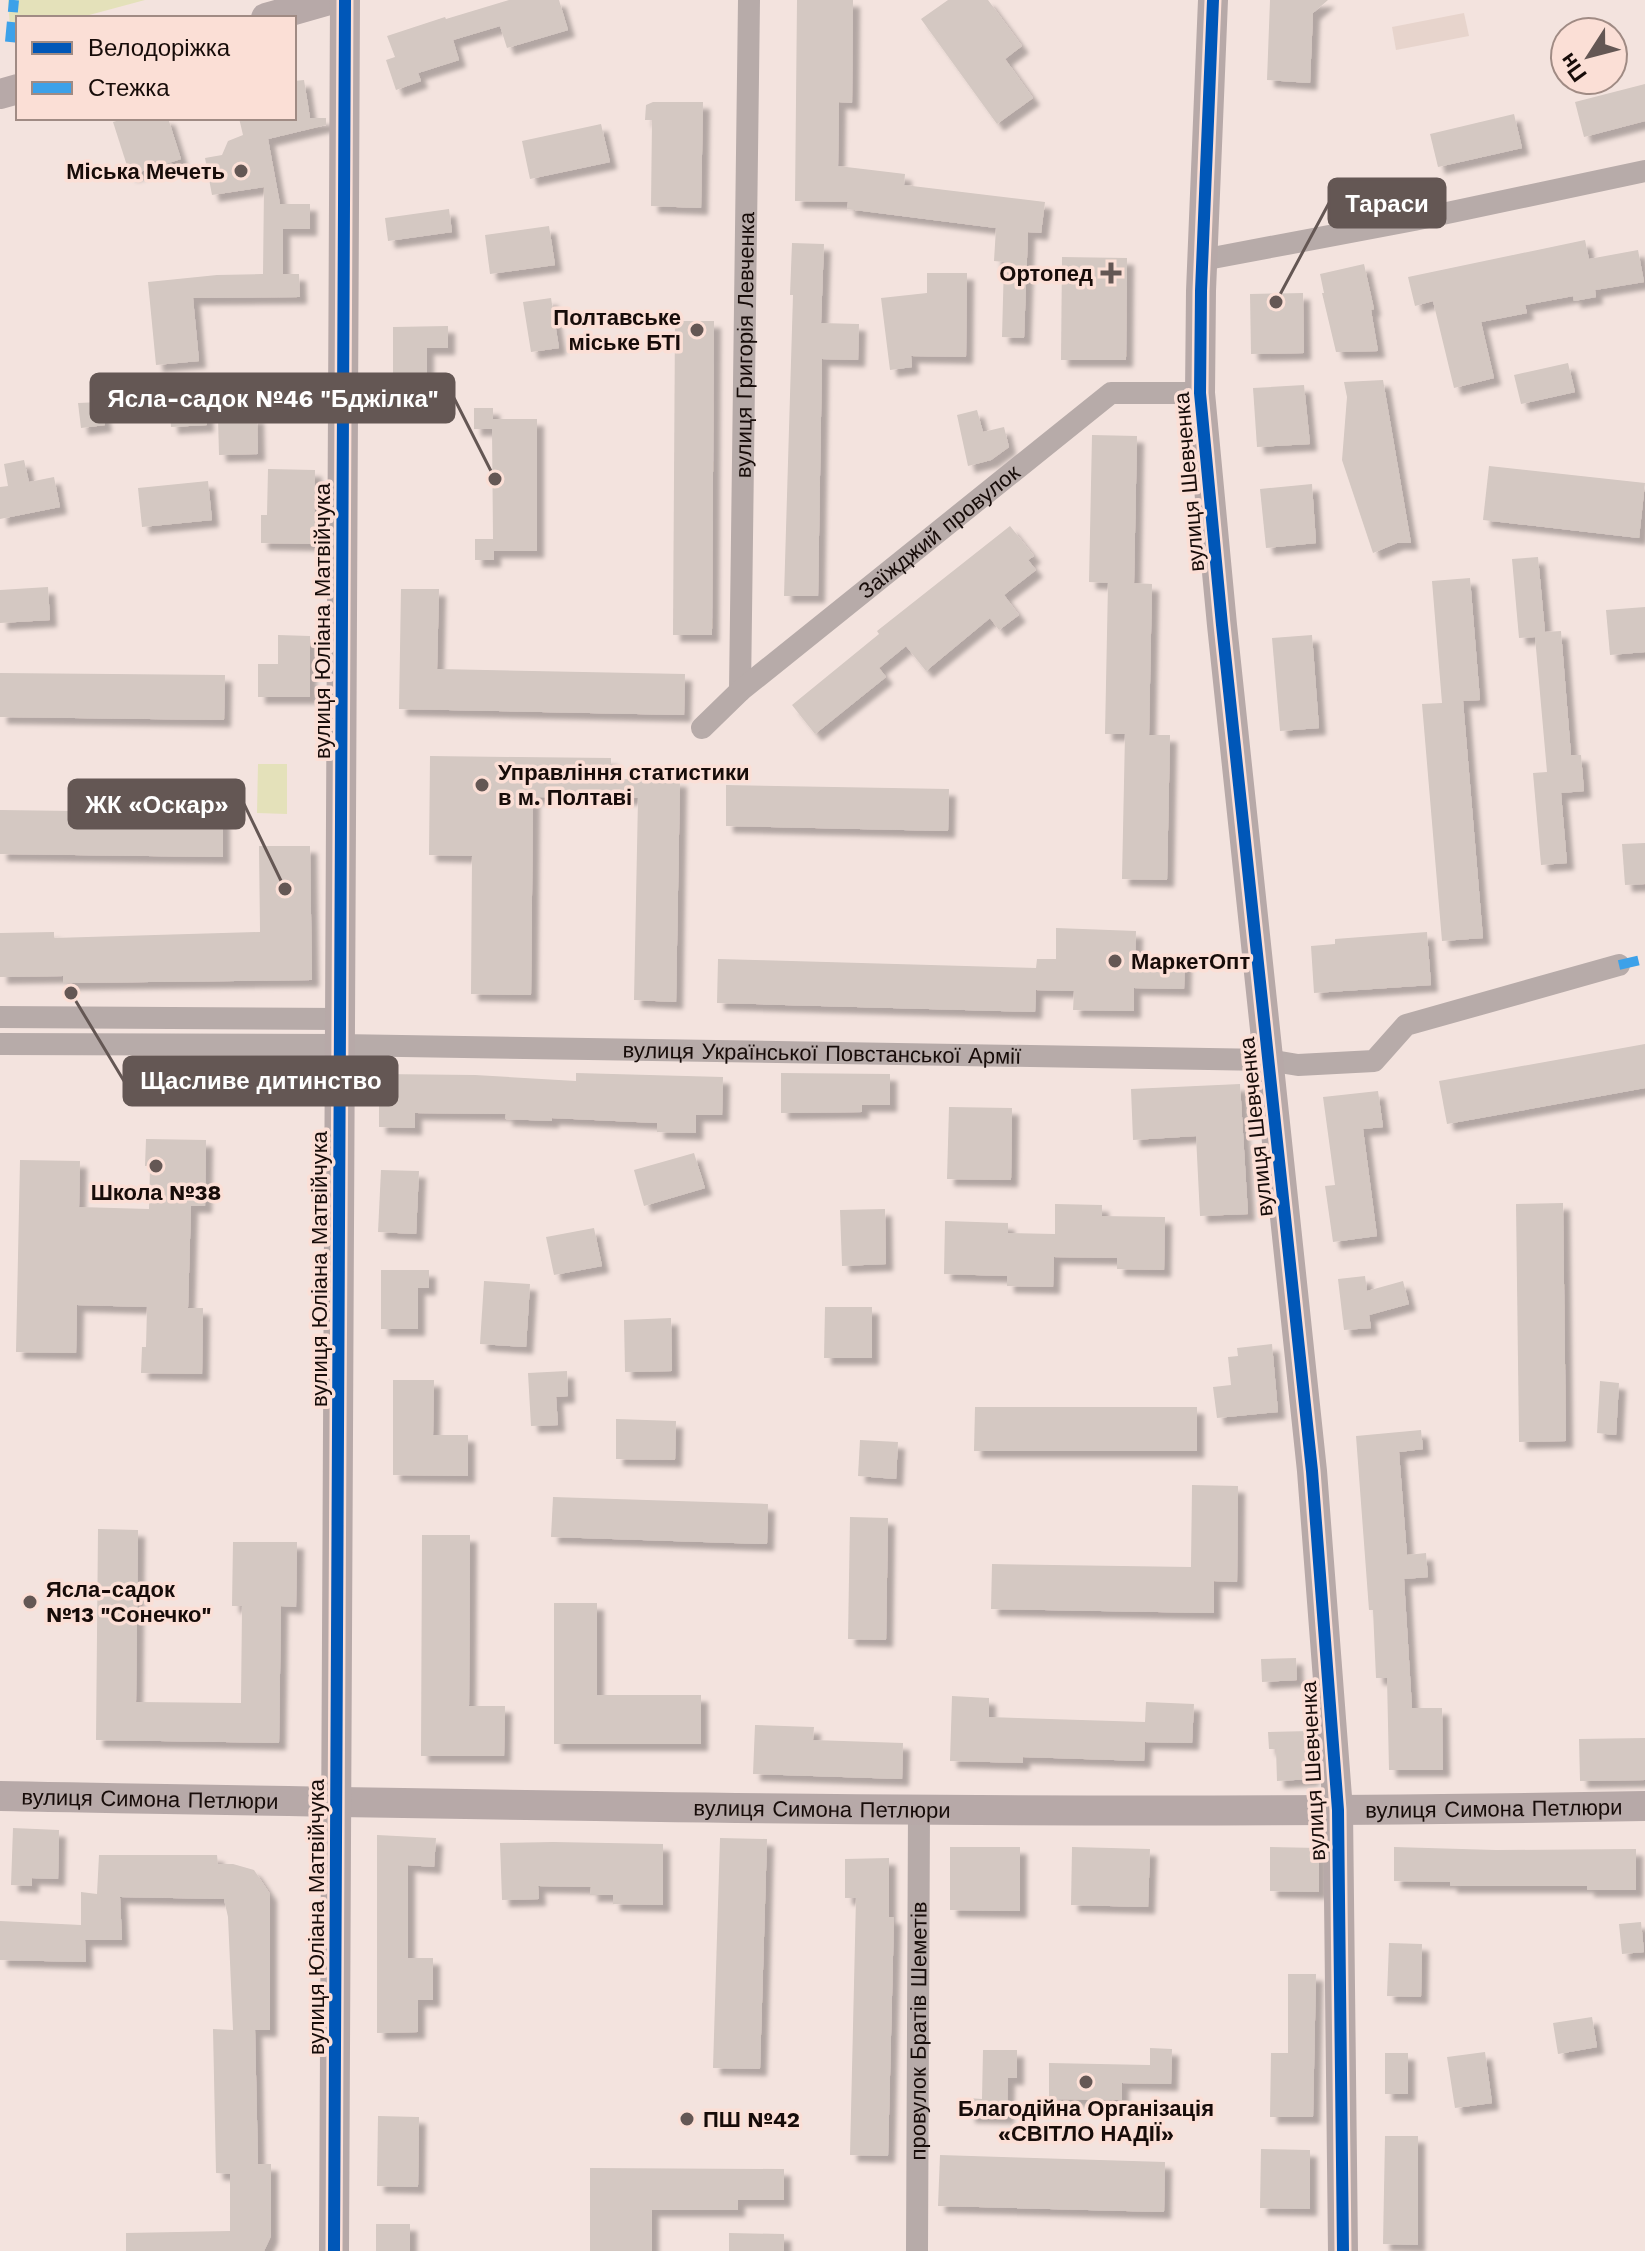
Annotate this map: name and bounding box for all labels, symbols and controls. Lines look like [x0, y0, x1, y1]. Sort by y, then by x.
legend [16, 16, 296, 120]
north arrow [1549, 16, 1629, 96]
text: Велодоріжка [88, 34, 231, 62]
text: Пн [1555, 48, 1592, 87]
text: Стежка [88, 74, 170, 102]
place label: Міська Мечеть [66, 159, 225, 184]
marker: Міська Мечеть [232, 162, 250, 180]
callout: Тараси [1329, 179, 1445, 227]
text: Тараси [1345, 190, 1429, 218]
street label: вулиця Григорія Левченка [730, 211, 759, 478]
place label: Ортопед [999, 261, 1093, 286]
marker: Ортопед [1100, 262, 1122, 284]
place label: Полтавське міське БТІ [553, 305, 681, 355]
marker: Полтавське міське БТІ [688, 321, 706, 339]
callout: Ясла-садок №46 "Бджілка" [91, 374, 454, 422]
text: Ясла-садок №46 "Бджілка" [108, 385, 438, 413]
street label: вулиця Шевченка [1169, 390, 1209, 573]
street label: Заїжджий провулок [853, 459, 1025, 603]
street label: вулиця Юліана Матвійчука [310, 482, 335, 759]
place label: Управління статистики в м. Полтаві [498, 760, 749, 810]
marker: Управління статистики в м. Полтаві [473, 776, 491, 794]
callout: ЖК «Оскар» [69, 780, 244, 828]
text: ЖК «Оскар» [84, 791, 229, 819]
place label: МаркетОпт [1131, 949, 1250, 974]
marker: МаркетОпт [1106, 952, 1124, 970]
street label: вулиця Шевченка [1234, 1035, 1278, 1218]
street label: вулиця Української Повстанської Армії [622, 1037, 1021, 1068]
callout: Щасливе дитинство [124, 1057, 397, 1105]
text: Щасливе дитинство [140, 1067, 382, 1095]
street label: вулиця Юліана Матвійчука [307, 1130, 332, 1407]
marker: Школа №38 [147, 1157, 165, 1175]
place label: Школа №38 [91, 1180, 221, 1205]
place label: Ясла-садок №13 "Сонечко" [46, 1577, 211, 1627]
marker: Ясла-садок №13 "Сонечко" [21, 1593, 39, 1611]
street label: вулиця Шевченка [1296, 1680, 1330, 1862]
street label: вулиця Юліана Матвійчука [304, 1778, 329, 2055]
street label: вулиця Симона Петлюри [21, 1784, 279, 1814]
street label: вулиця Симона Петлюри [1365, 1794, 1623, 1822]
street label: вулиця Симона Петлюри [693, 1795, 951, 1822]
street label: провулок Братів Шеметів [905, 1901, 931, 2161]
marker: Благодійна Організація «СВІТЛО НАДІЇ» [1077, 2073, 1095, 2091]
place label: Благодійна Організація «СВІТЛО НАДІЇ» [958, 2096, 1214, 2146]
place label: ПШ №42 [703, 2107, 800, 2132]
marker: ПШ №42 [678, 2110, 696, 2128]

